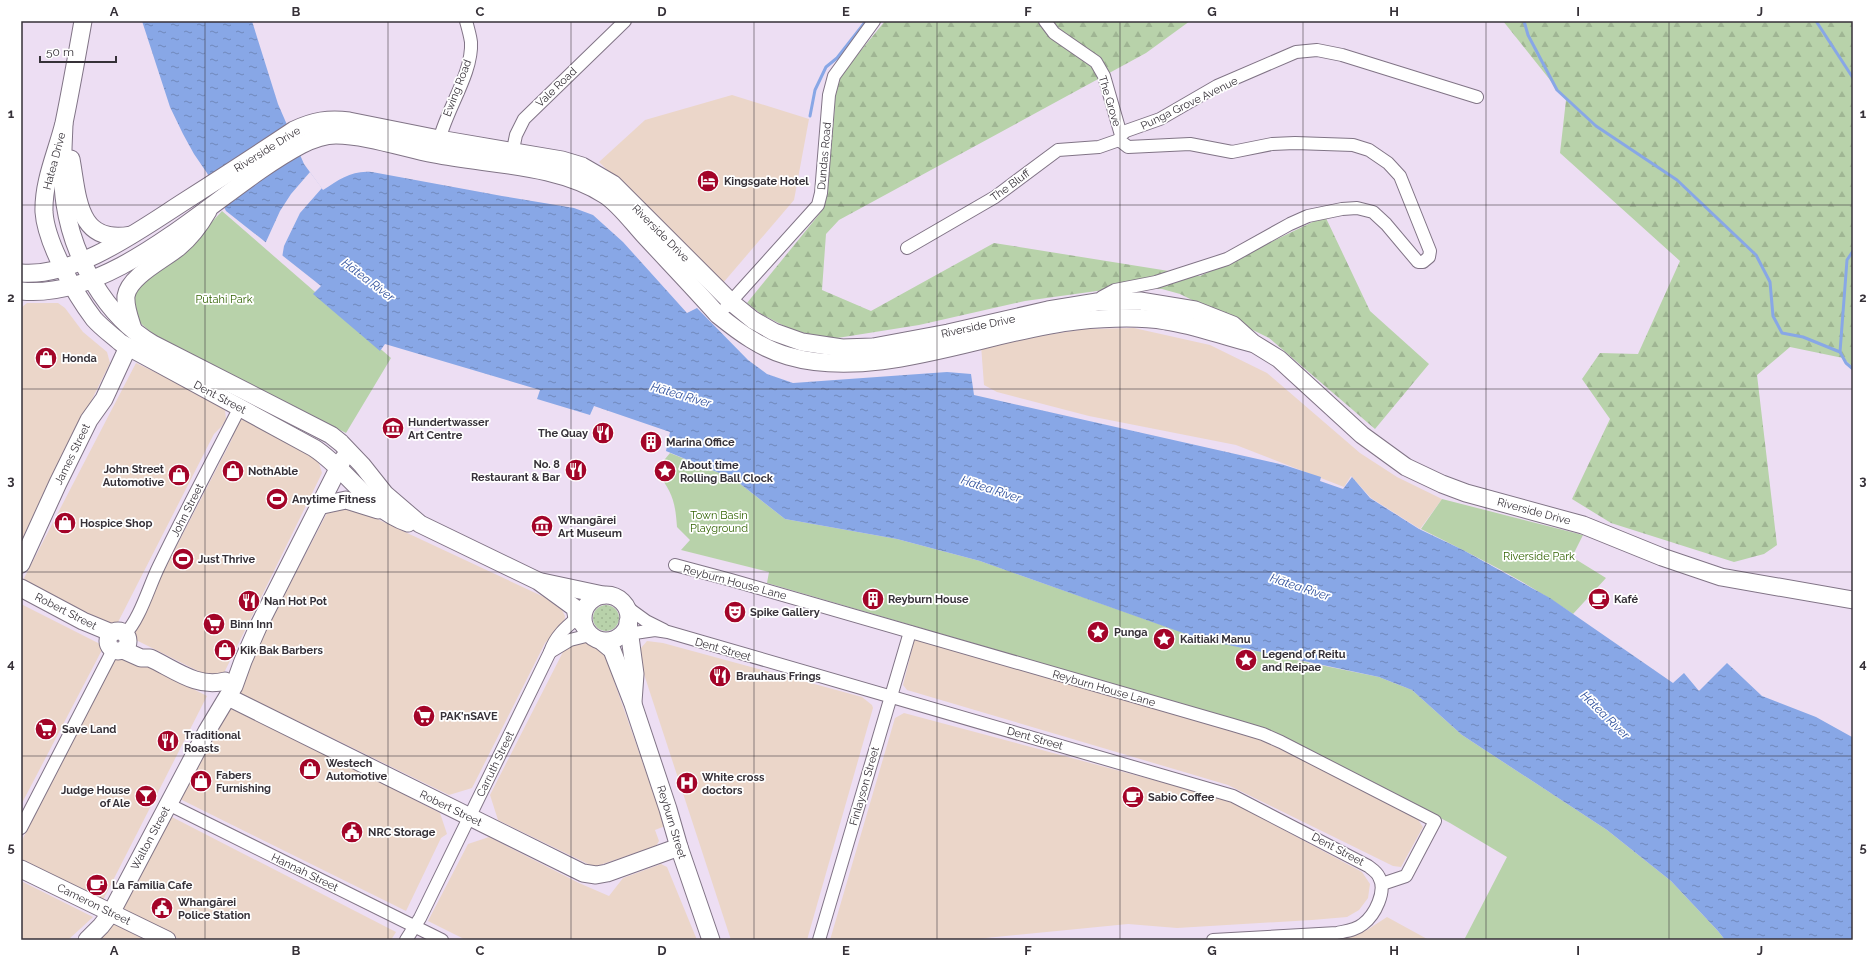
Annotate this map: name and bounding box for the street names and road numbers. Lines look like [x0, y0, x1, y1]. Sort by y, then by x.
street label: Ewing Road [441, 58, 474, 119]
street label: Vale Road [533, 65, 580, 110]
street label: The Grove [1096, 74, 1124, 129]
street label: Punga Grove Avenue [1139, 74, 1240, 133]
street label: Dundas Road [815, 121, 834, 191]
street label: Riverside Drive [232, 124, 303, 175]
street label: Hatea Drive [41, 130, 69, 191]
street label: The Bluff [988, 166, 1033, 204]
street label: Riverside Drive [629, 202, 692, 265]
street label: Riverside Drive [940, 312, 1017, 341]
street label: Dent Street [191, 378, 249, 417]
street label: James Street [52, 421, 93, 487]
street label: John Street [169, 481, 207, 539]
street label: Riverside Drive [1496, 495, 1573, 528]
street label: Reyburn House Lane [682, 562, 789, 603]
street label: Robert Street [33, 590, 99, 633]
street label: Dent Street [693, 635, 753, 664]
street label: Reyburn House Lane [1051, 668, 1157, 710]
street label: Dent Street [1005, 724, 1065, 753]
street label: Carruth Street [474, 729, 517, 799]
street label: Finlayson Street [847, 745, 882, 827]
street label: Reyburn Street [654, 784, 689, 861]
street label: Robert Street [418, 788, 484, 829]
street label: Walton Street [128, 804, 173, 872]
street label: Dent Street [1309, 830, 1367, 869]
street label: Hannah Street [269, 851, 341, 894]
street label: Cameron Street [55, 881, 133, 928]

